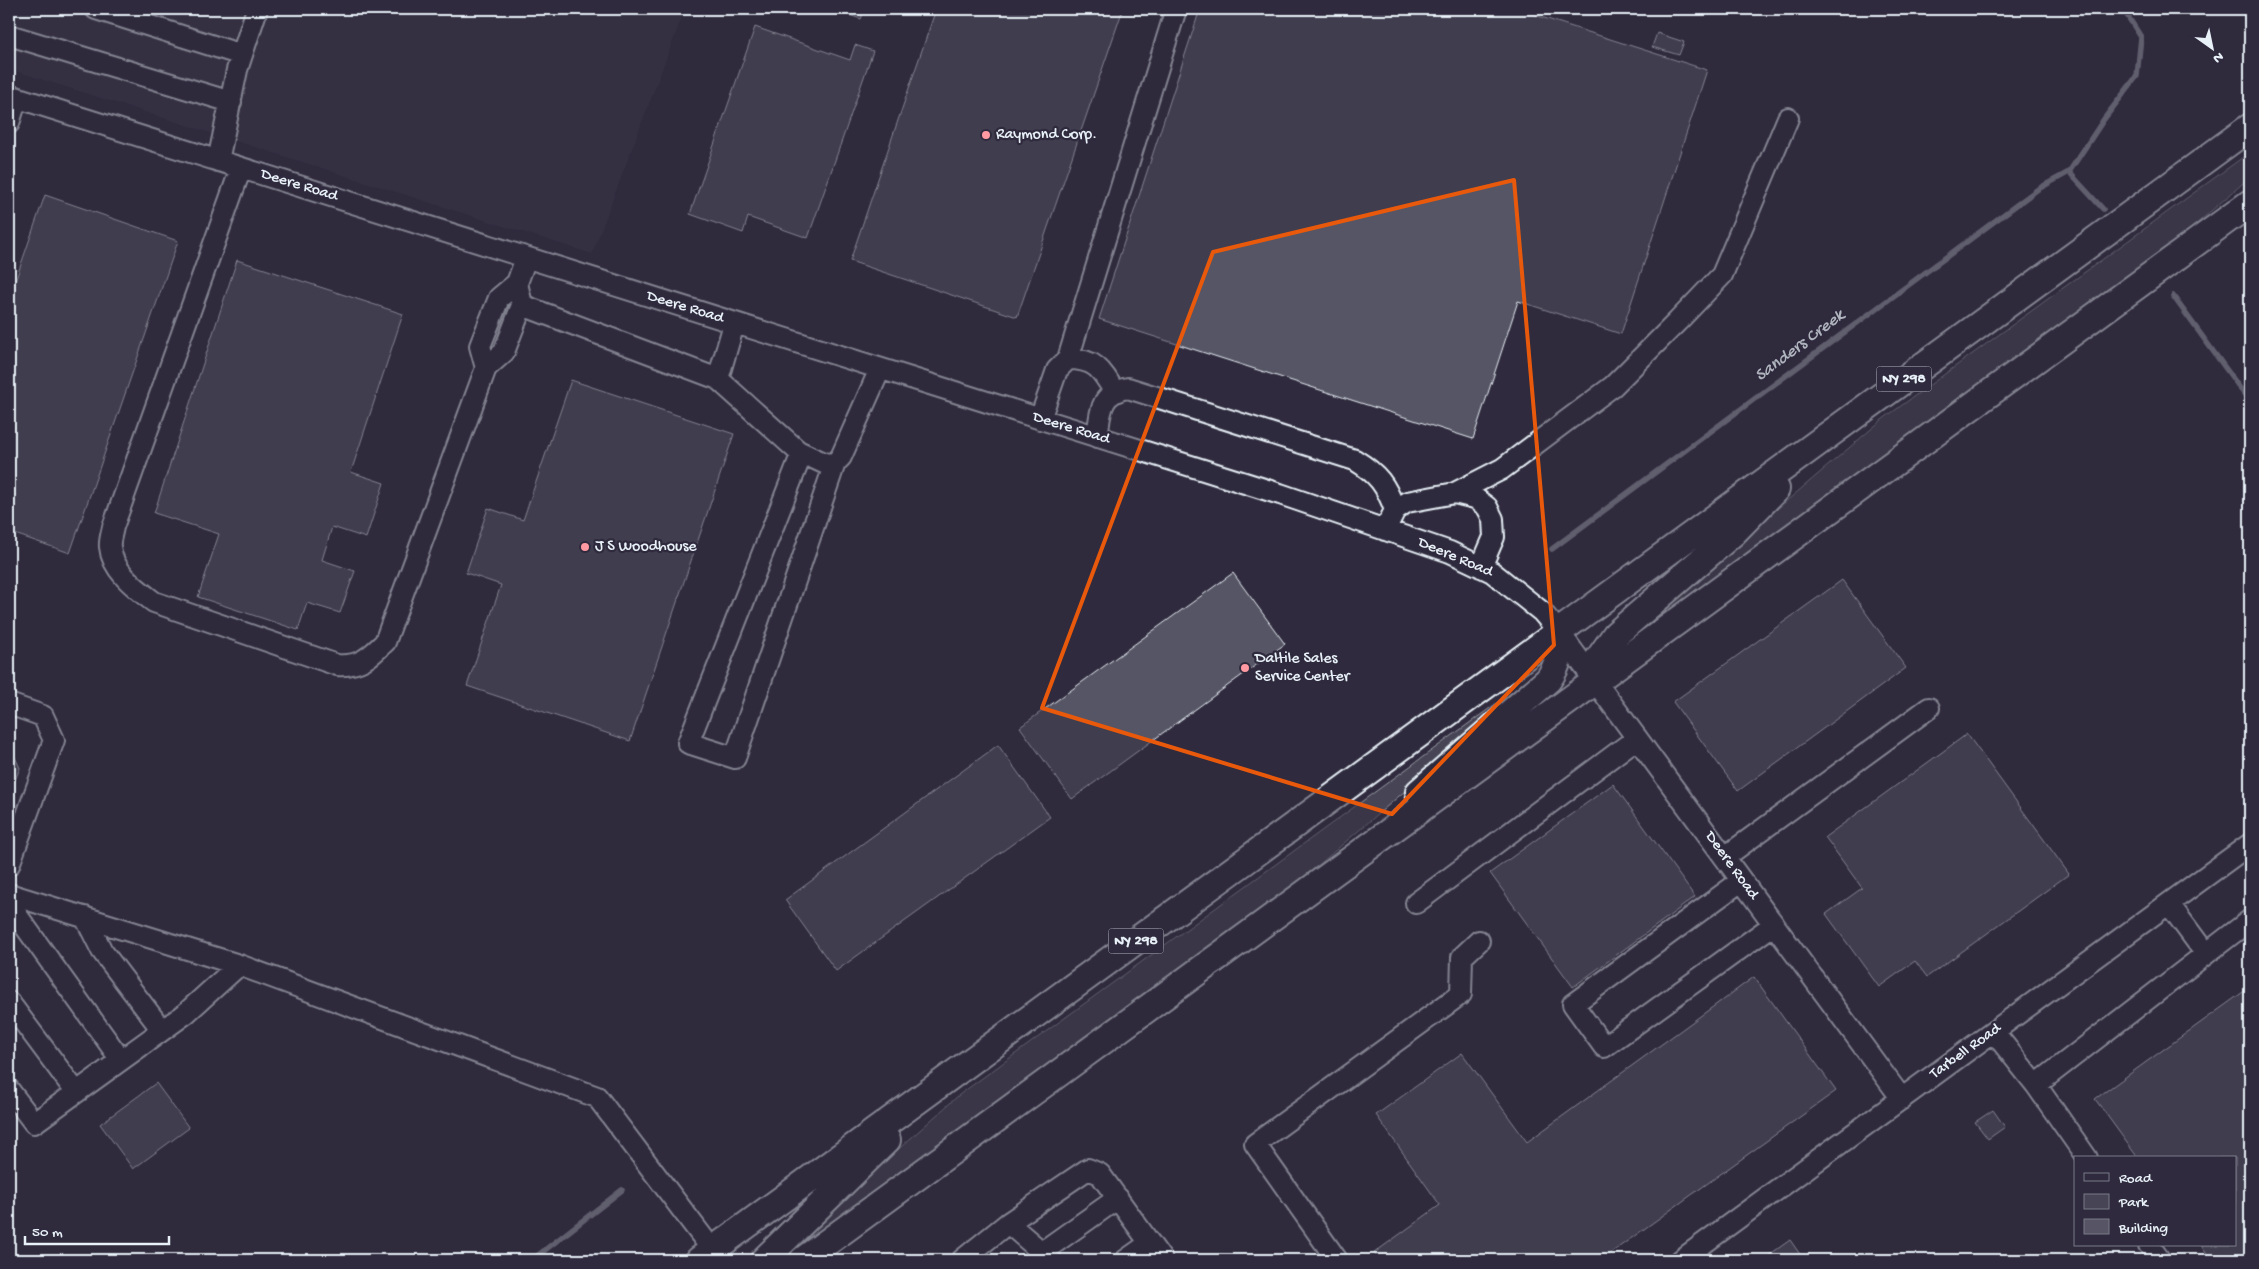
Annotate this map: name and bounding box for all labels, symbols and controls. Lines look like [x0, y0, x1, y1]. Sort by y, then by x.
north arrow [2186, 22, 2236, 72]
text: N [2209, 47, 2226, 66]
place label: Raymond Corp. [996, 126, 1097, 145]
marker: Raymond Corp. [980, 129, 992, 141]
street label: Deere Road [257, 165, 341, 207]
street label: Deere Road [643, 287, 727, 329]
water label: Sanders Creek [1751, 304, 1851, 387]
road number: NY 298 [1876, 366, 1932, 392]
street label: Deere Road [1029, 408, 1113, 450]
street label: Deere Road [1414, 533, 1497, 583]
place label: J S Woodhouse [595, 538, 697, 557]
marker: J S Woodhouse [579, 541, 591, 553]
place label: Daltile Sales Service Center [1254, 650, 1351, 687]
marker: Daltile Sales Service Center [1239, 662, 1251, 674]
street label: Deere Road [1699, 827, 1763, 905]
road number: NY 298 [1108, 928, 1164, 954]
street label: Tarbell Road [1926, 1019, 2007, 1085]
legend [2074, 1156, 2236, 1246]
text: Road [2119, 1170, 2153, 1188]
text: Park [2118, 1194, 2149, 1212]
scale bar [25, 1214, 169, 1246]
text: Building [2118, 1220, 2168, 1238]
text: 50 m [32, 1224, 63, 1242]

